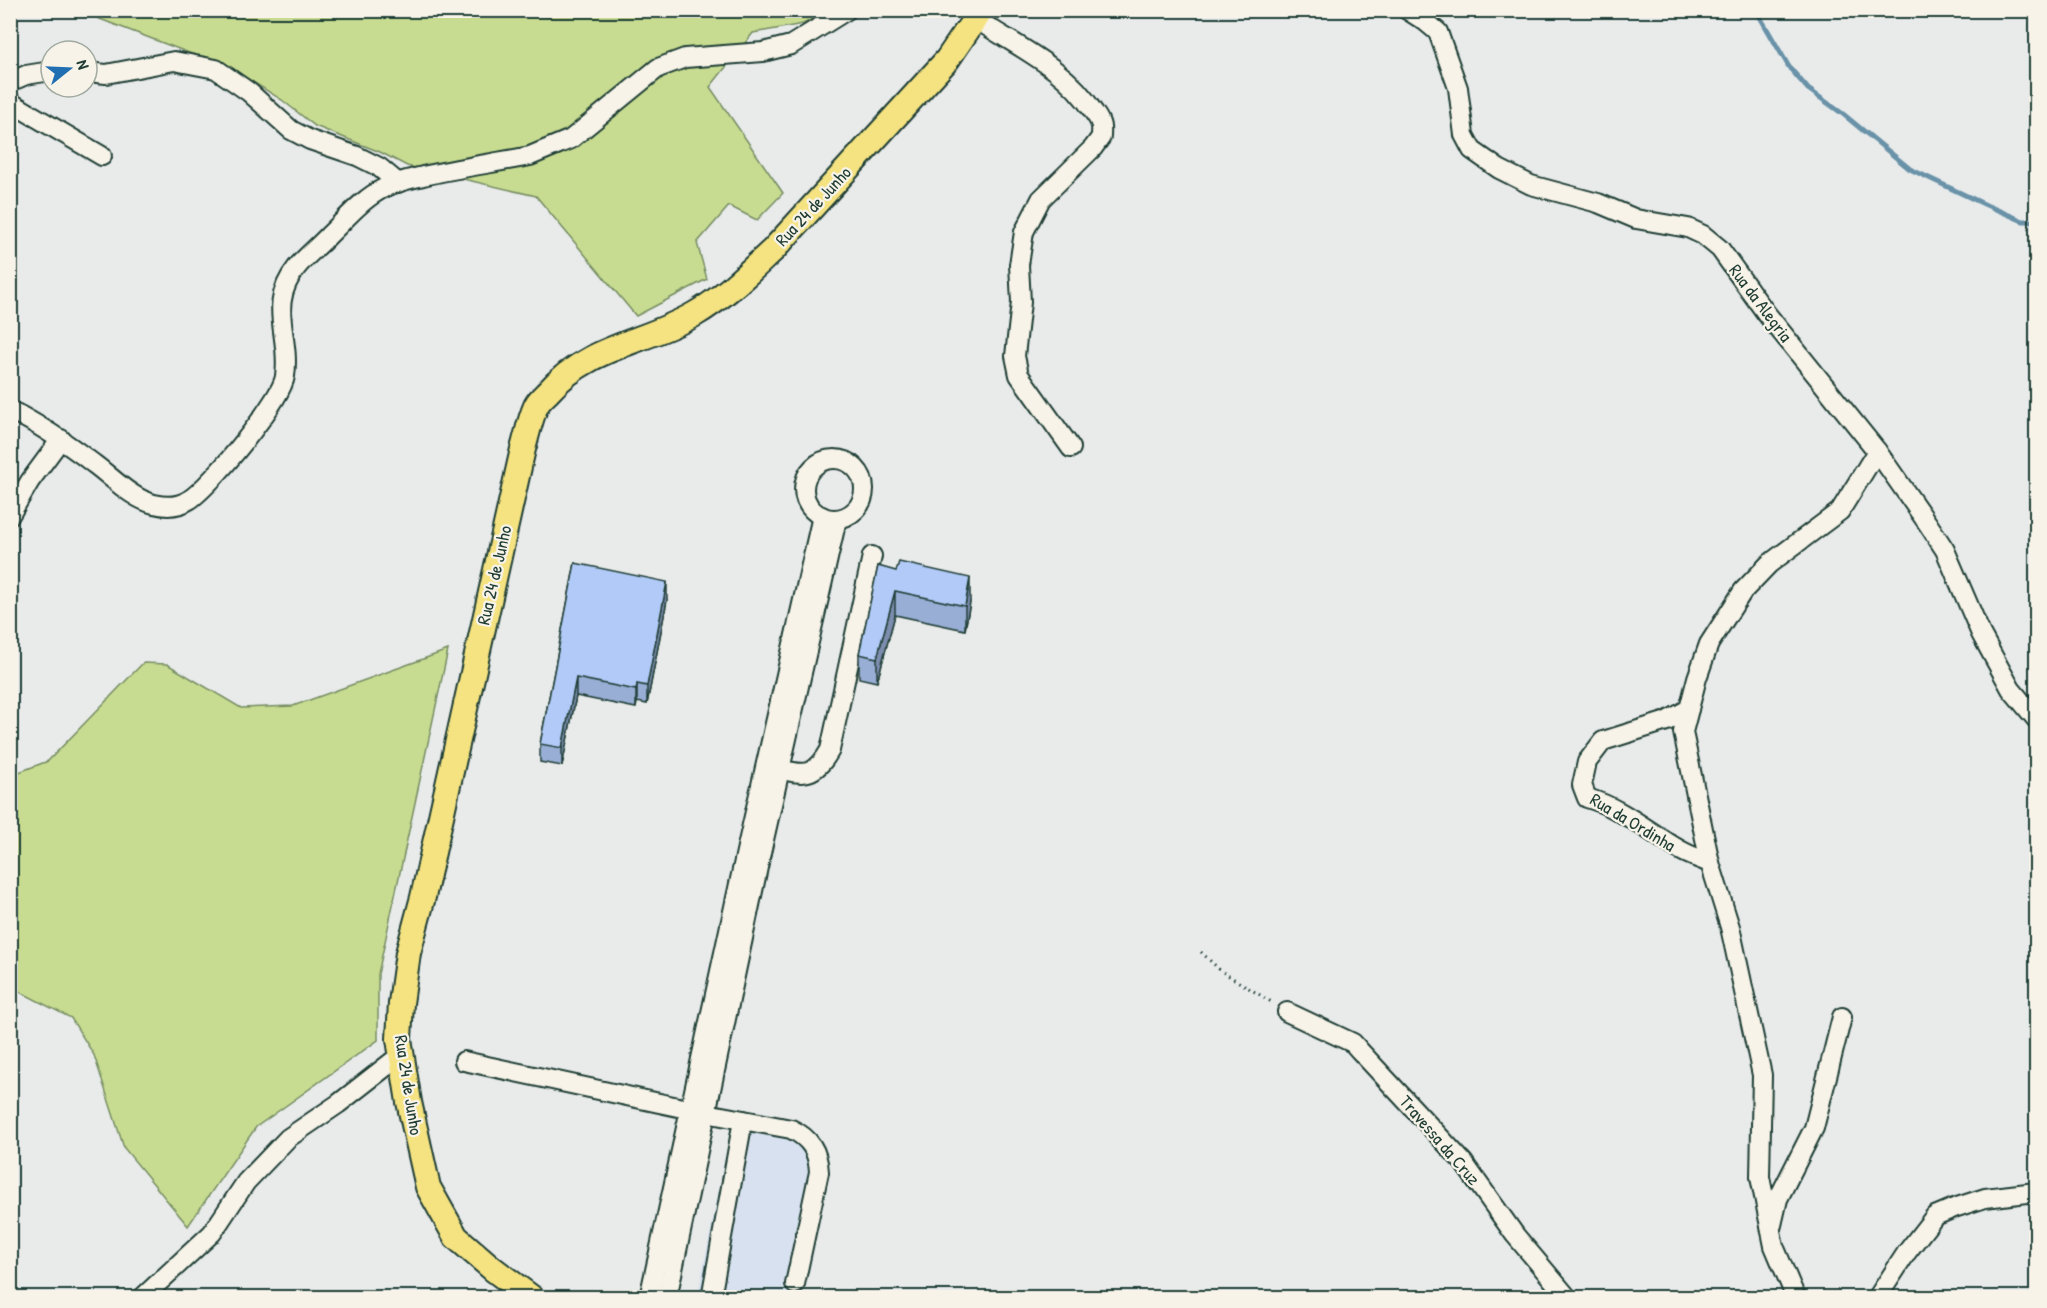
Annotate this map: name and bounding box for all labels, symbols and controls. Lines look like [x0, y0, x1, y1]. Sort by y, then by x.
north arrow [39, 39, 99, 99]
text: N [71, 57, 95, 72]
street label: Rua 24 de Junho [769, 161, 857, 251]
street label: Rua da Alegria [1723, 259, 1799, 347]
street label: Rua 24 de Junho [470, 523, 518, 627]
street label: Rua da Ordinha [1586, 787, 1680, 857]
street label: Rua 24 de Junho [389, 1033, 429, 1137]
street label: Travessa da Cruz [1394, 1090, 1486, 1191]

